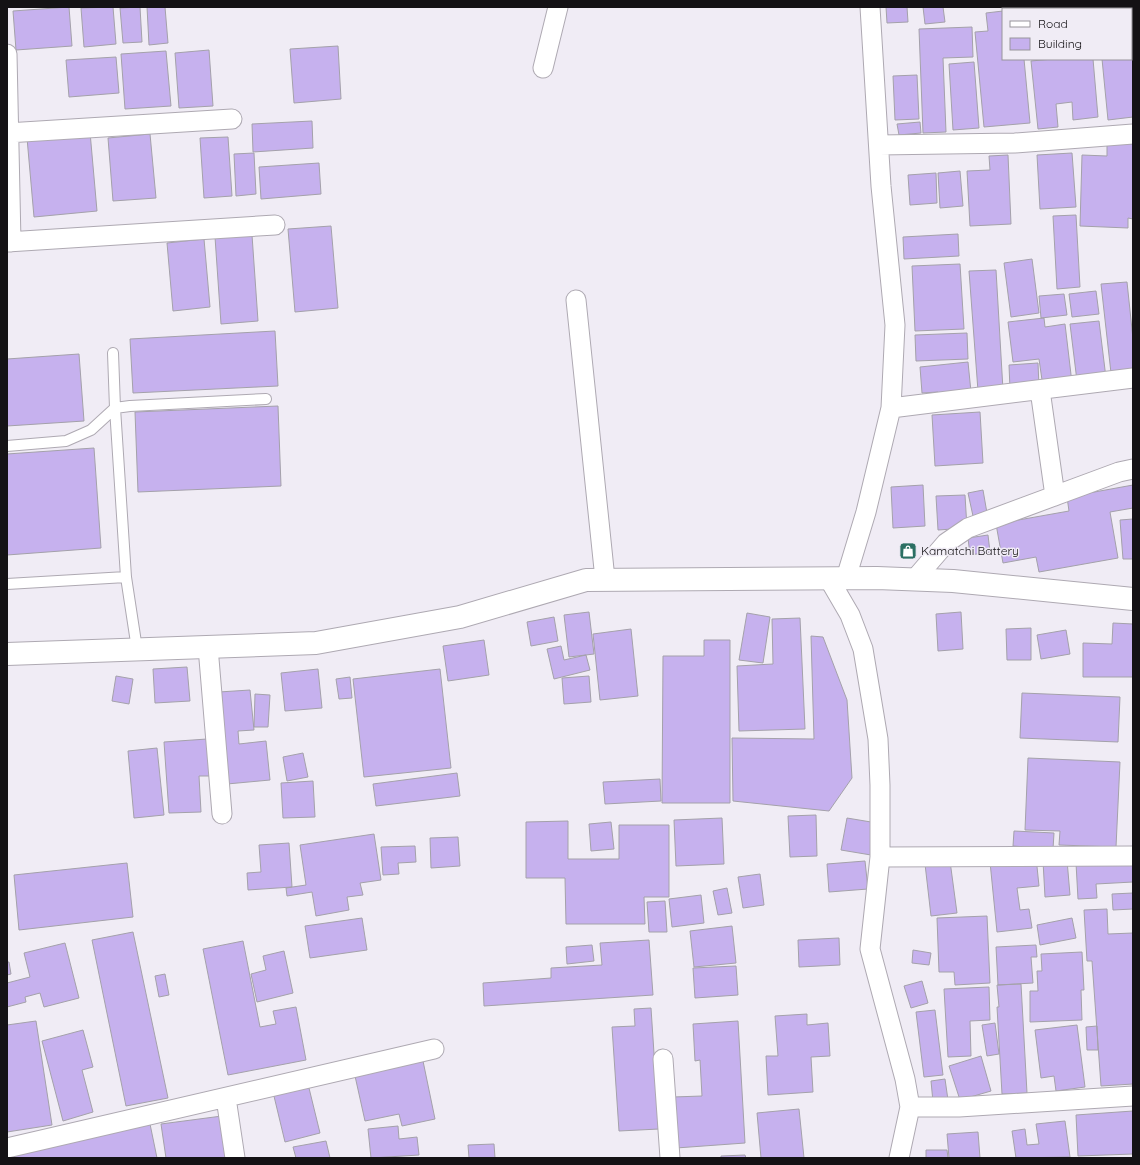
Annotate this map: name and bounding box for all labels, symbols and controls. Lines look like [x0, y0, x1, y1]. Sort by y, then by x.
legend [1002, 8, 1132, 60]
text: Road [1038, 16, 1068, 31]
text: Building [1038, 36, 1082, 51]
shop icon: Kamatchi Battery [898, 541, 918, 561]
place label: Kamatchi Battery [921, 543, 1019, 558]

